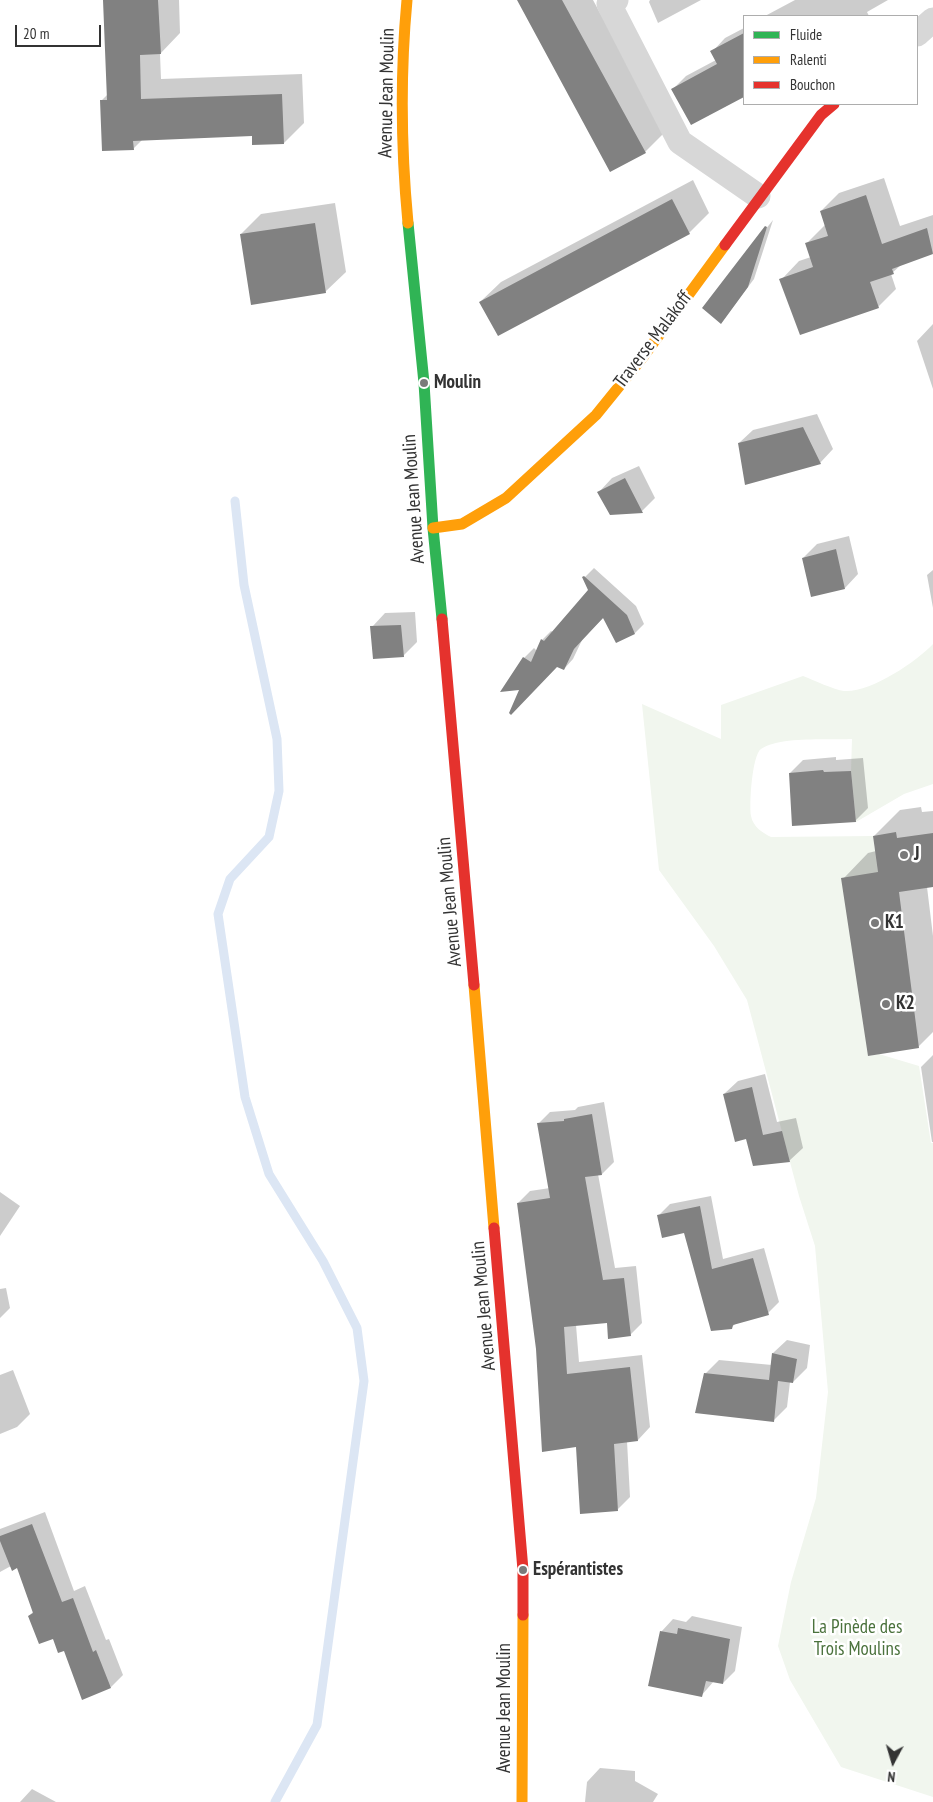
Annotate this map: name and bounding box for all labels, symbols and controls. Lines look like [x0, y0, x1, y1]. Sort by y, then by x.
scale bar [18, 15, 104, 47]
legend [743, 15, 918, 105]
text: 20 m [23, 24, 49, 43]
text: Fluide [790, 25, 822, 44]
street label: Avenue Jean Moulin [374, 28, 400, 158]
text: Ralenti [790, 50, 827, 69]
text: Bouchon [790, 75, 835, 94]
street label: Traverse Malakoff [609, 287, 697, 393]
place label: Moulin [434, 372, 481, 394]
marker: Moulin [418, 377, 430, 389]
street label: Avenue Jean Moulin [398, 433, 430, 565]
street label: Avenue Jean Moulin [433, 836, 467, 968]
place label: J [914, 844, 919, 866]
marker: J [898, 849, 910, 861]
place label: K1 [885, 912, 904, 934]
marker: K1 [869, 917, 881, 929]
place label: K2 [896, 993, 915, 1015]
marker: K2 [880, 998, 892, 1010]
street label: Avenue Jean Moulin [467, 1240, 501, 1372]
place label: Espérantistes [533, 1559, 623, 1581]
marker: Espérantistes [517, 1564, 529, 1576]
park label: La Pinède des Trois Moulins [812, 1617, 902, 1661]
street label: Avenue Jean Moulin [494, 1643, 516, 1773]
north arrow [868, 1737, 918, 1787]
text: N [887, 1768, 896, 1786]

